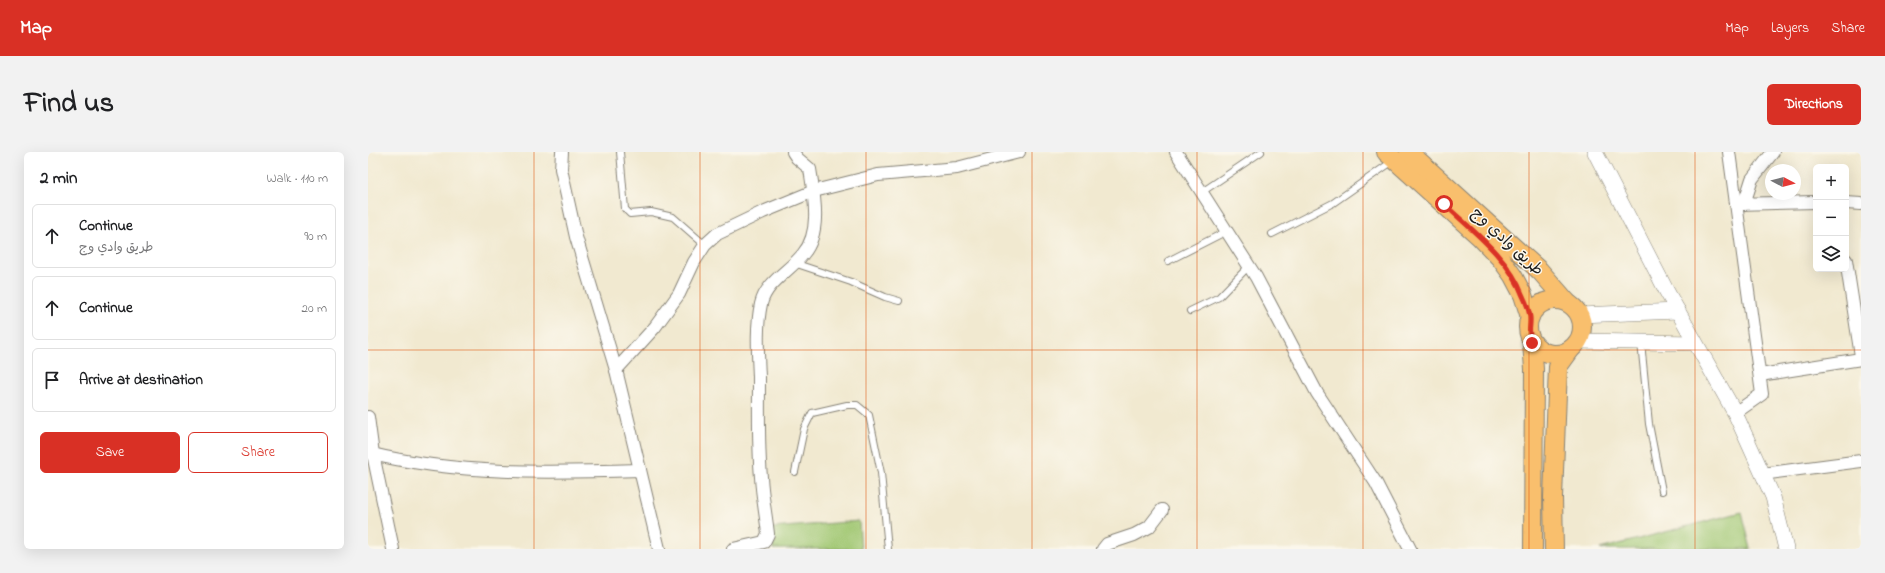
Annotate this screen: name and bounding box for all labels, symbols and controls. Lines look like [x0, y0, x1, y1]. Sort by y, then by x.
text: Map [20, 15, 52, 42]
text: Map [1725, 18, 1749, 39]
text: Layers [1771, 18, 1809, 39]
text: Share [1831, 18, 1865, 39]
text: Find us [24, 84, 114, 125]
button: Directions [1767, 84, 1861, 125]
north arrow [1765, 164, 1801, 200]
map controls [1813, 164, 1849, 272]
button: + [1813, 164, 1849, 200]
text: 2 min [40, 166, 77, 191]
text: Walk · 110 m [267, 169, 328, 188]
route start [1435, 195, 1453, 213]
button: − [1813, 200, 1849, 236]
street label: طريق وادي وج [1465, 202, 1549, 282]
text: Continue [79, 215, 133, 237]
icon: ahead [41, 225, 63, 247]
text: 90 m [304, 227, 327, 246]
button: layers [1813, 236, 1849, 272]
text: طريق وادي وج [79, 238, 153, 257]
icon: ahead [41, 297, 63, 319]
text: Continue [79, 297, 133, 319]
text: 20 m [302, 299, 327, 318]
route end [1523, 334, 1541, 352]
icon: arrive [41, 369, 63, 391]
text: Arrive at destination [79, 369, 203, 391]
button: Save [40, 432, 180, 473]
button: Share [188, 432, 328, 473]

